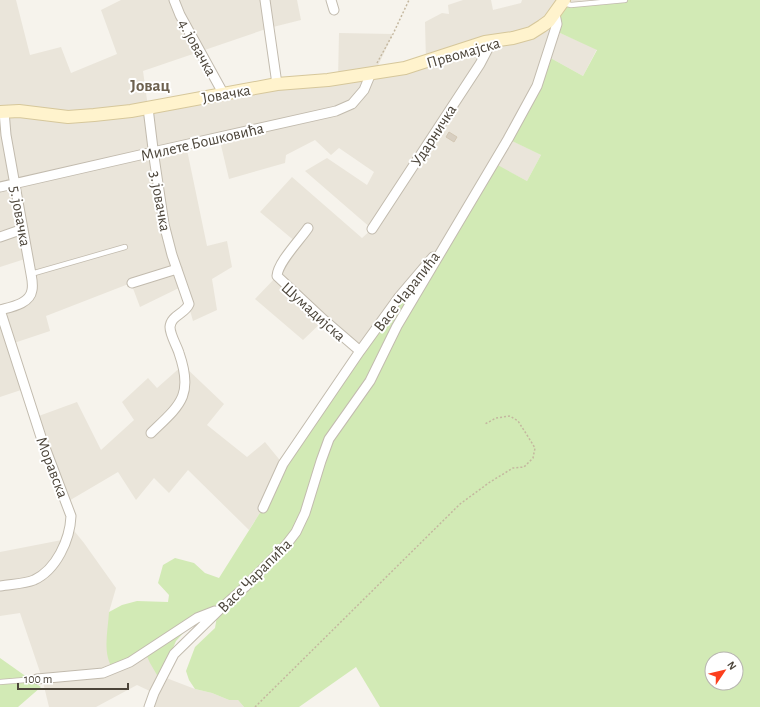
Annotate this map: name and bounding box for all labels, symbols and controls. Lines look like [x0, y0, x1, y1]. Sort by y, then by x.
street label: 4. јовачка [174, 16, 219, 79]
street label: Првомајска [425, 35, 502, 72]
district label: Јовац [130, 77, 170, 94]
street label: Јовачка [201, 82, 252, 106]
street label: Ударничка [408, 102, 460, 169]
street label: Милете Бошковића [139, 120, 265, 164]
street label: 3. јовачка [146, 170, 173, 233]
street label: 5. јовачка [6, 185, 33, 248]
street label: Васе Чарапића [371, 249, 443, 335]
street label: Шумадијска [278, 279, 348, 345]
street label: Моравска [33, 435, 71, 500]
street label: Васе Чарапића [215, 536, 295, 616]
north arrow [704, 651, 744, 691]
text: N [725, 659, 738, 672]
scale bar [18, 665, 128, 691]
text: 100 m [24, 673, 52, 685]

